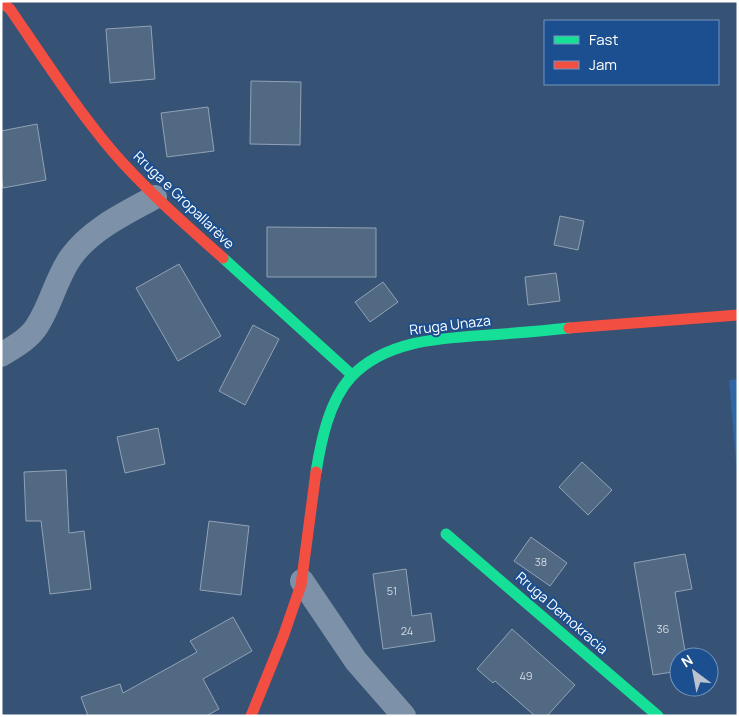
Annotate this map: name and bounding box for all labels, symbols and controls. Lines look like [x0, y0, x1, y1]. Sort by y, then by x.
legend [544, 20, 719, 85]
text: Fast [589, 29, 618, 50]
text: Jam [589, 54, 617, 75]
street label: Rruga e Gropallarëve [130, 146, 239, 253]
street label: Rruga Unaza [408, 310, 492, 339]
house number: 38 [535, 554, 547, 569]
street label: Rruga Demokracia [512, 567, 613, 658]
house number: 51 [387, 583, 397, 598]
house number: 36 [657, 621, 670, 636]
house number: 24 [401, 623, 413, 638]
north arrow [669, 647, 719, 697]
text: N [678, 650, 696, 671]
house number: 49 [519, 668, 533, 683]

